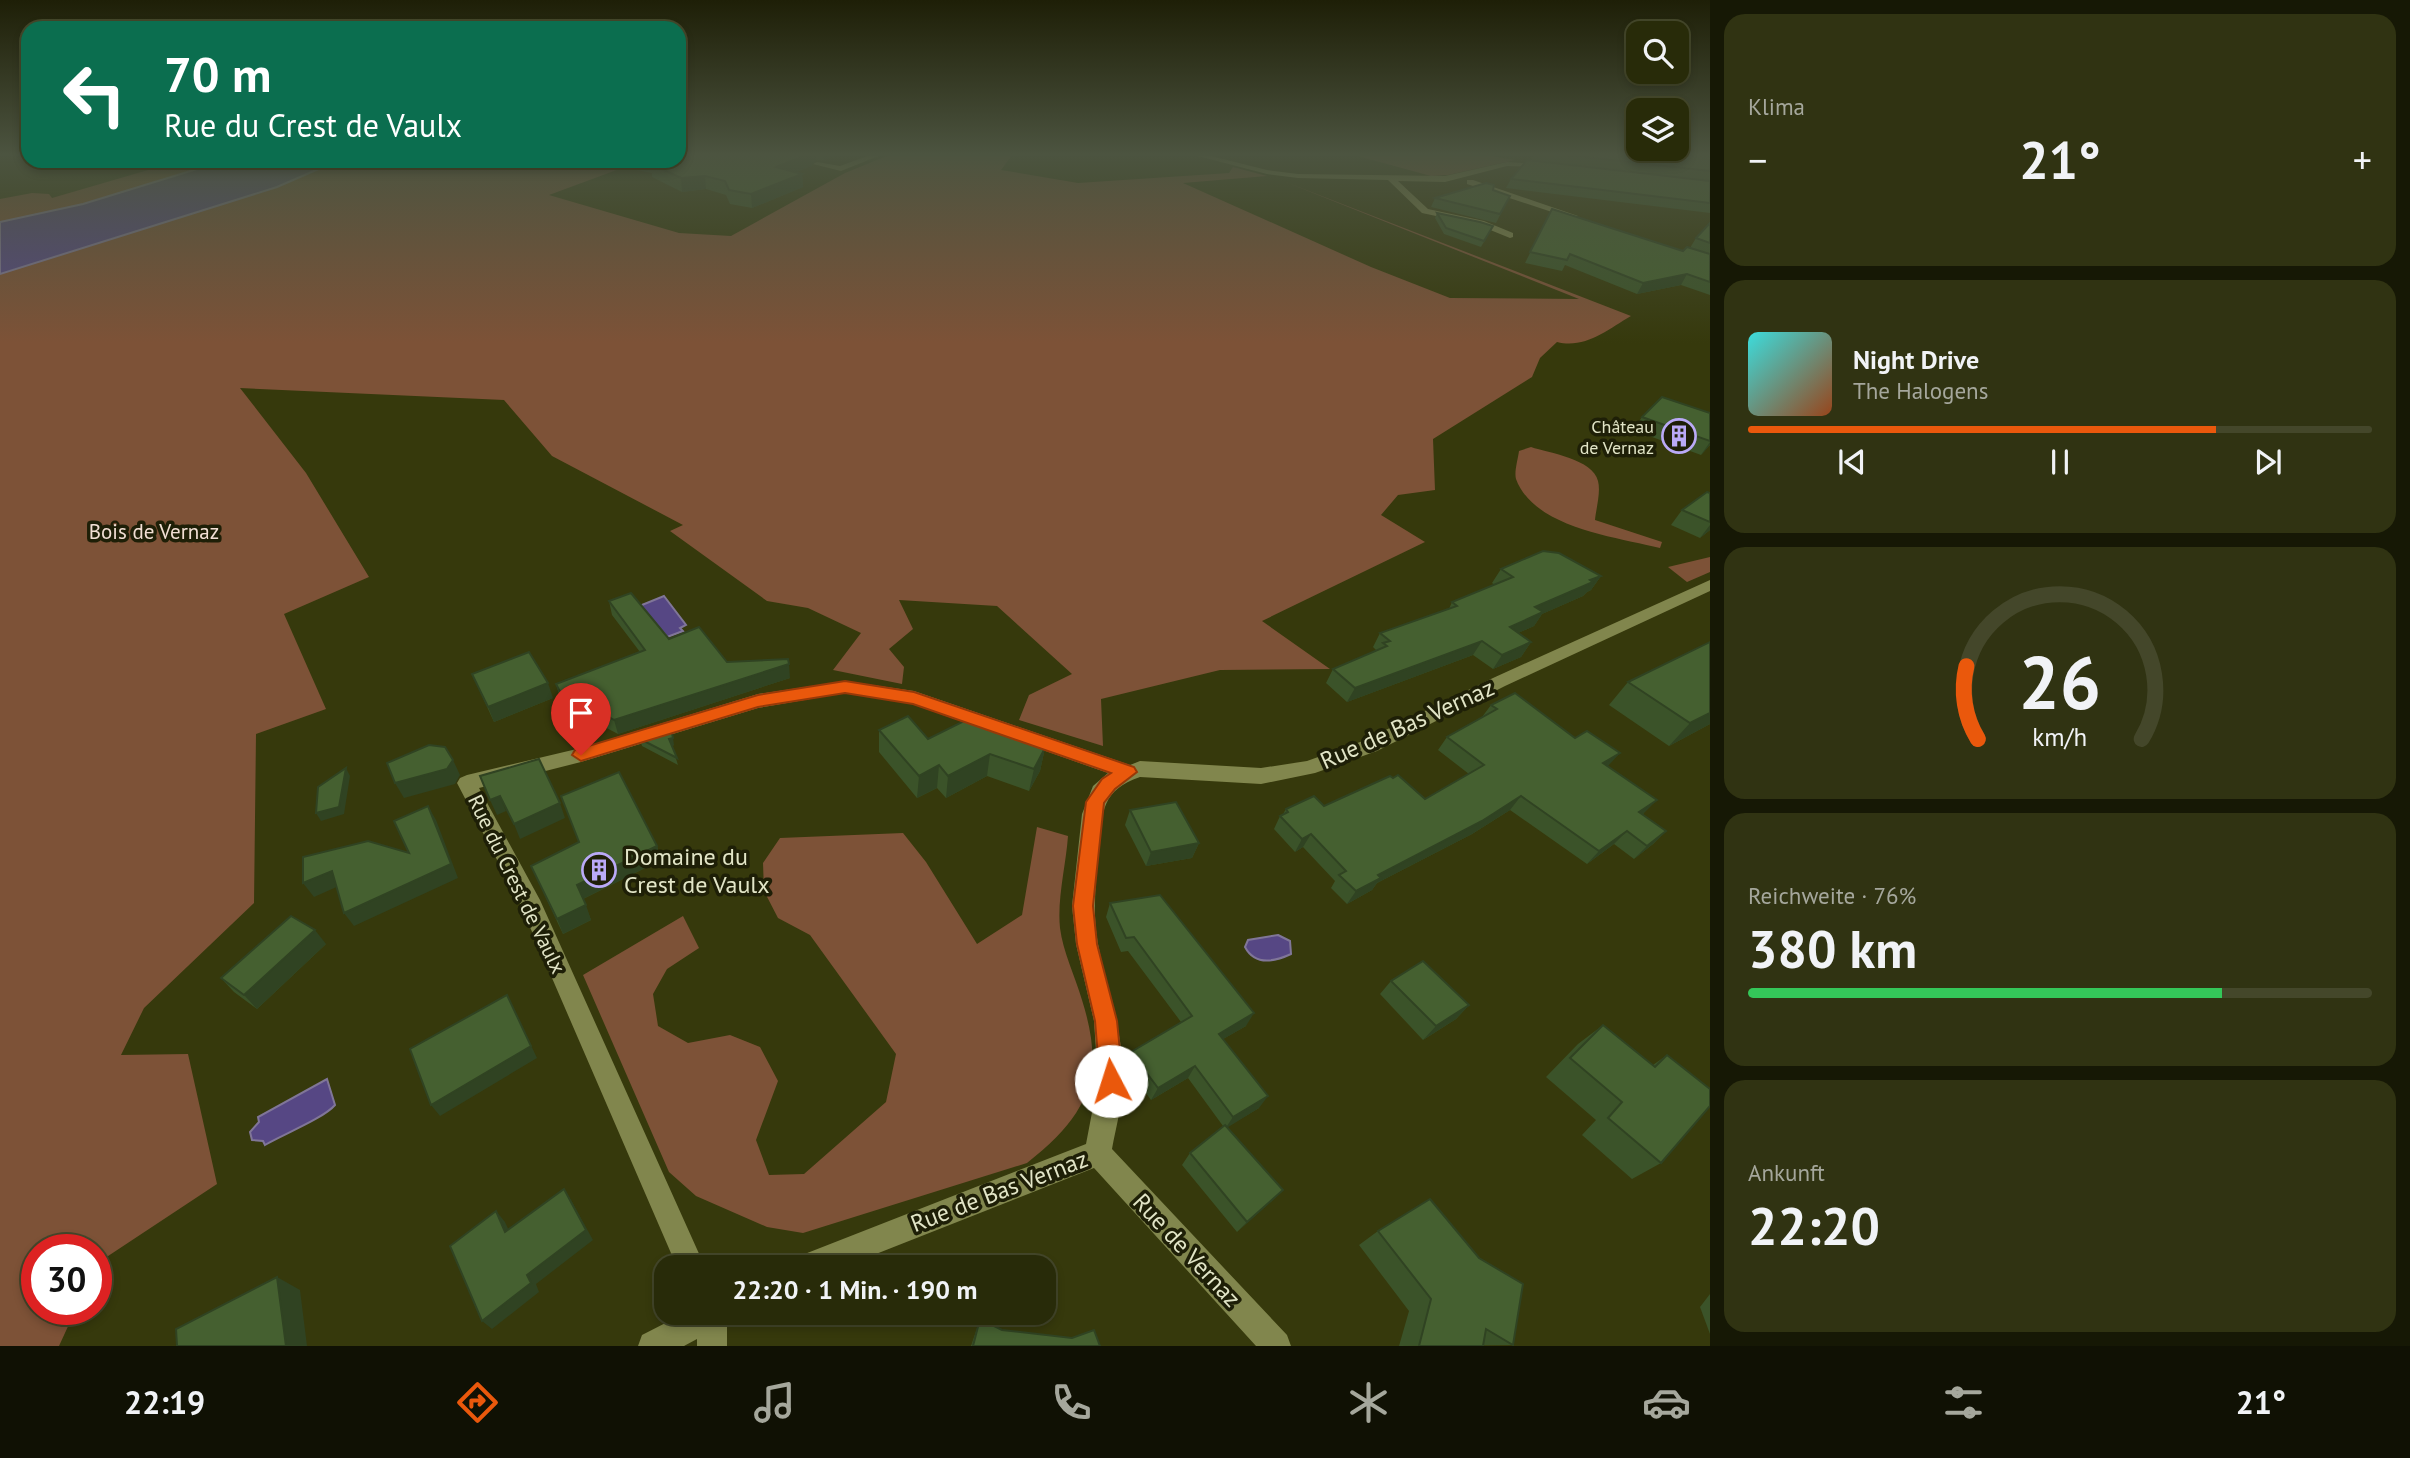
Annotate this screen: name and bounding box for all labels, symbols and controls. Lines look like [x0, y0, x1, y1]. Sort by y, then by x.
map controls [1626, 21, 1689, 161]
button: search [1626, 21, 1689, 84]
text: 70 m [164, 42, 271, 106]
icon: left [49, 49, 140, 140]
text: Klima [1748, 92, 1805, 121]
button: layers [1626, 98, 1689, 161]
text: Rue du Crest de Vaulx [164, 104, 462, 146]
text: 21° [2019, 126, 2101, 193]
text: − [1748, 135, 1767, 184]
text: + [2353, 135, 2372, 184]
text: Night Drive [1853, 343, 1979, 376]
text: The Halogens [1853, 376, 1988, 405]
place label: Château de Vernaz [1580, 415, 1654, 459]
building icon: Château de Vernaz [1660, 417, 1698, 455]
icon: previous [1833, 443, 1871, 481]
icon: pause [2041, 443, 2079, 481]
icon: next [2249, 443, 2287, 481]
park label: Bois de Vernaz [89, 518, 219, 545]
text: 26 [2019, 635, 2101, 729]
street label: Rue de Bas Vernaz [1315, 672, 1499, 776]
pin [551, 683, 611, 755]
icon: arrive [562, 694, 600, 732]
text: km/h [2033, 721, 2087, 753]
street label: Rue du Crest de Vaulx [462, 790, 572, 978]
place label: Domaine du Crest de Vaulx [624, 841, 770, 900]
building icon: Domaine du Crest de Vaulx [580, 851, 618, 889]
text: Reichweite · 76% [1748, 881, 1916, 910]
text: 380 km [1748, 915, 1917, 982]
position arrow [1074, 1044, 1148, 1118]
street label: Rue de Bas Vernaz [906, 1143, 1092, 1239]
text: Ankunft [1748, 1158, 1825, 1187]
street label: Rue de Vernaz [1126, 1187, 1248, 1313]
text: 22:20 [1748, 1192, 1880, 1259]
speed limit sign: 30 [21, 1234, 112, 1325]
text: 22:20 · 1 Min. · 190 m [732, 1273, 978, 1306]
icon: directions [453, 1378, 502, 1427]
icon: music [750, 1378, 799, 1427]
icon: phone [1047, 1378, 1096, 1427]
icon: climate [1344, 1378, 1393, 1427]
icon: car [1642, 1378, 1691, 1427]
icon: filters [1939, 1378, 1988, 1427]
text: 22:19 [124, 1381, 205, 1423]
text: 21° [2236, 1381, 2286, 1423]

